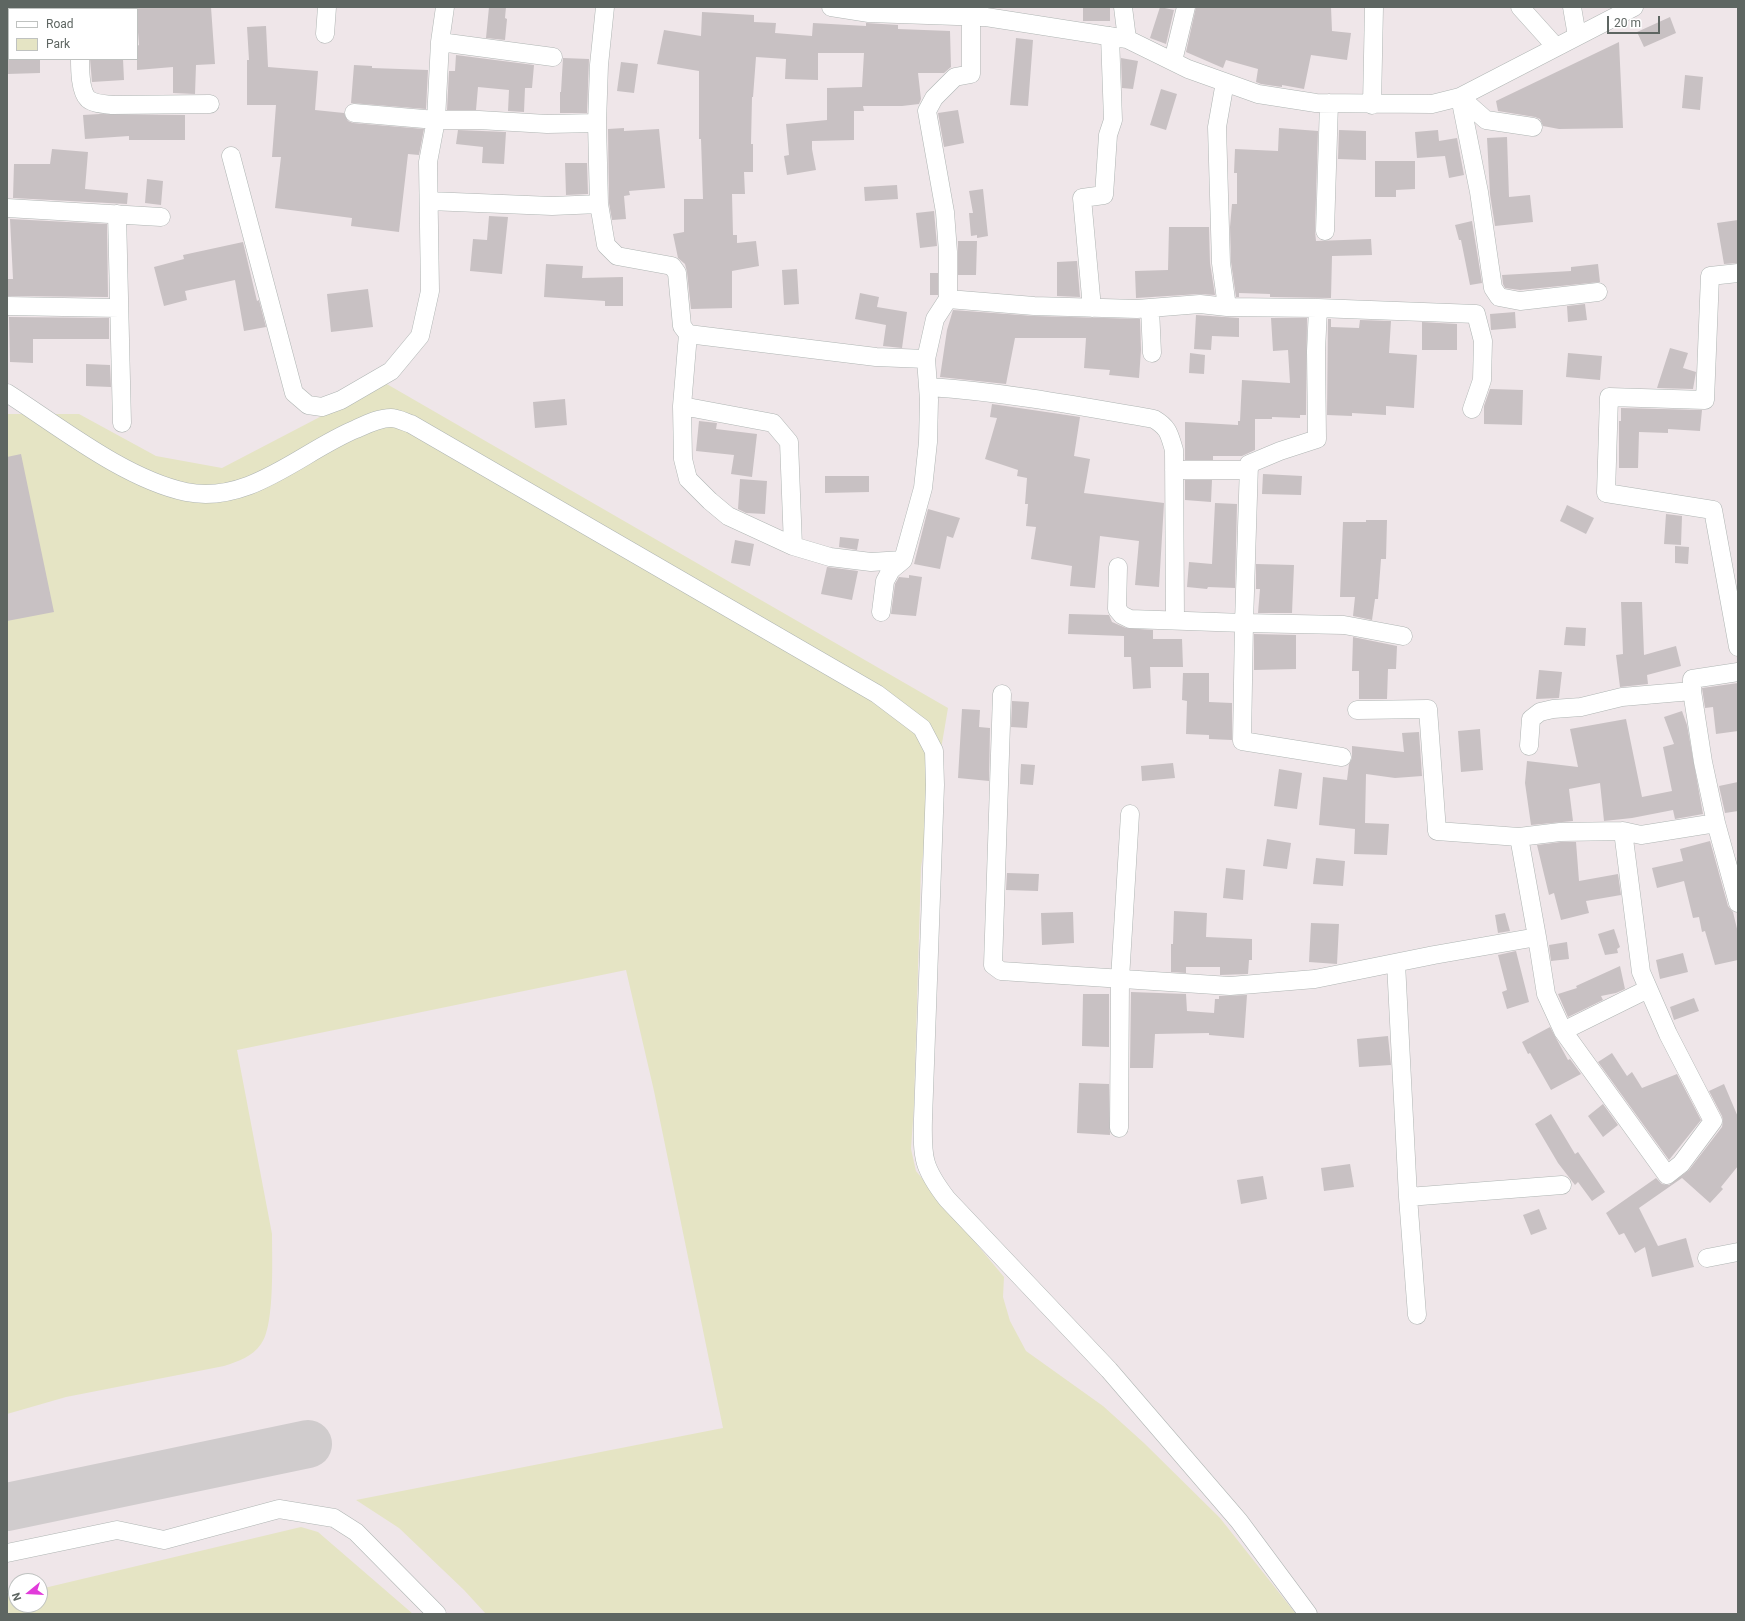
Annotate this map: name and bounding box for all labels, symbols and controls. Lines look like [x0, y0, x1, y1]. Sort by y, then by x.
legend [8, 8, 138, 60]
scale bar [1609, 8, 1662, 34]
text: 20 m [1614, 16, 1641, 30]
text: Road [46, 17, 74, 31]
text: Park [46, 37, 70, 51]
north arrow [8, 1573, 48, 1613]
text: N [10, 1591, 24, 1602]

